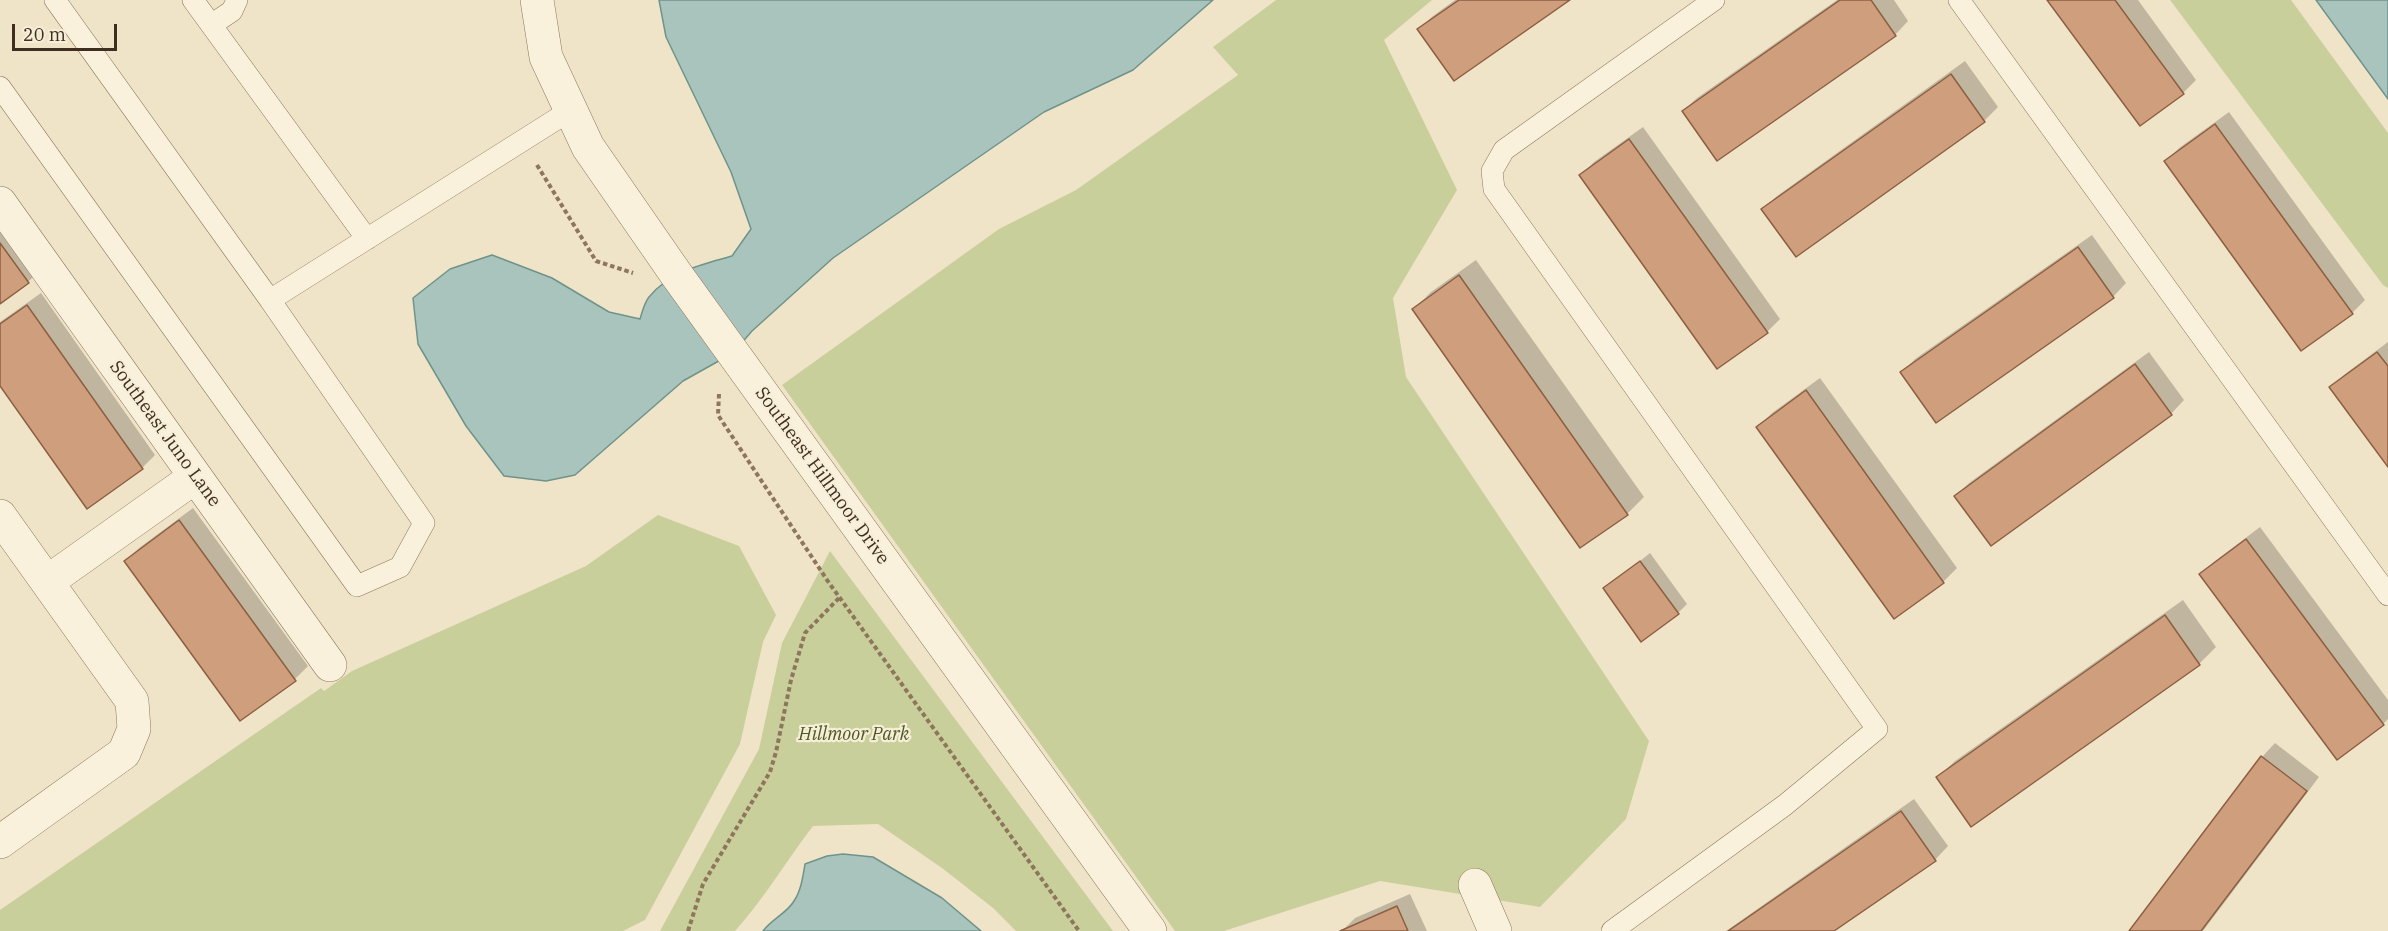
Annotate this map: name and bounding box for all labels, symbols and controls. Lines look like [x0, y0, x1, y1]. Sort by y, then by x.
scale bar [15, 12, 120, 50]
text: 20 m [23, 23, 66, 46]
street label: Southeast Juno Lane [105, 357, 225, 511]
street label: Southeast Hillmoor Drive [750, 383, 894, 569]
park label: Hillmoor Park [799, 724, 909, 746]

